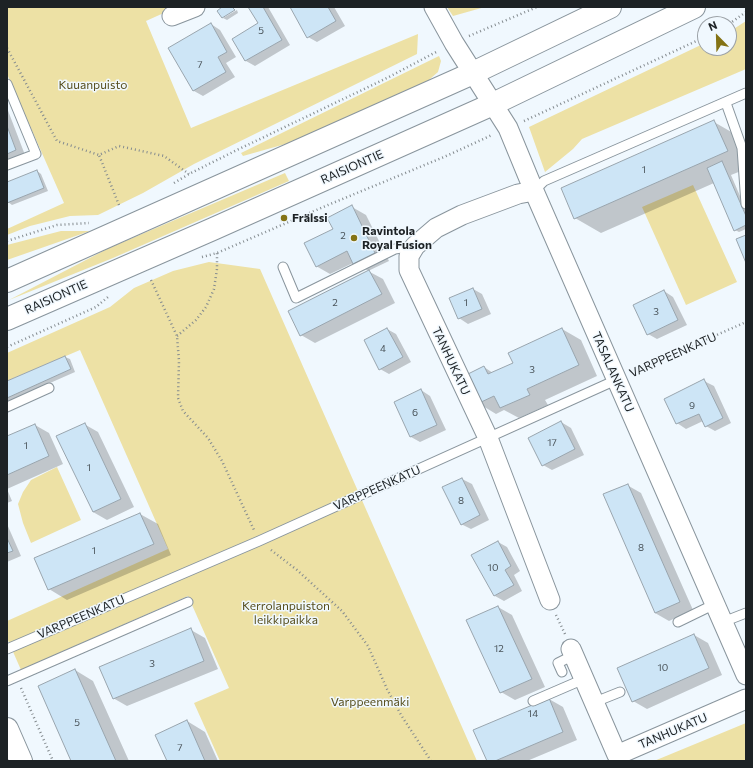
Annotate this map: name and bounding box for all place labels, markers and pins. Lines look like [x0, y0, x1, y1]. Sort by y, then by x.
place label: Frälssi [292, 211, 328, 225]
marker: Frälssi [279, 213, 289, 223]
place label: Ravintola Royal Fusion [362, 224, 432, 252]
marker: Ravintola Royal Fusion [349, 233, 359, 243]

